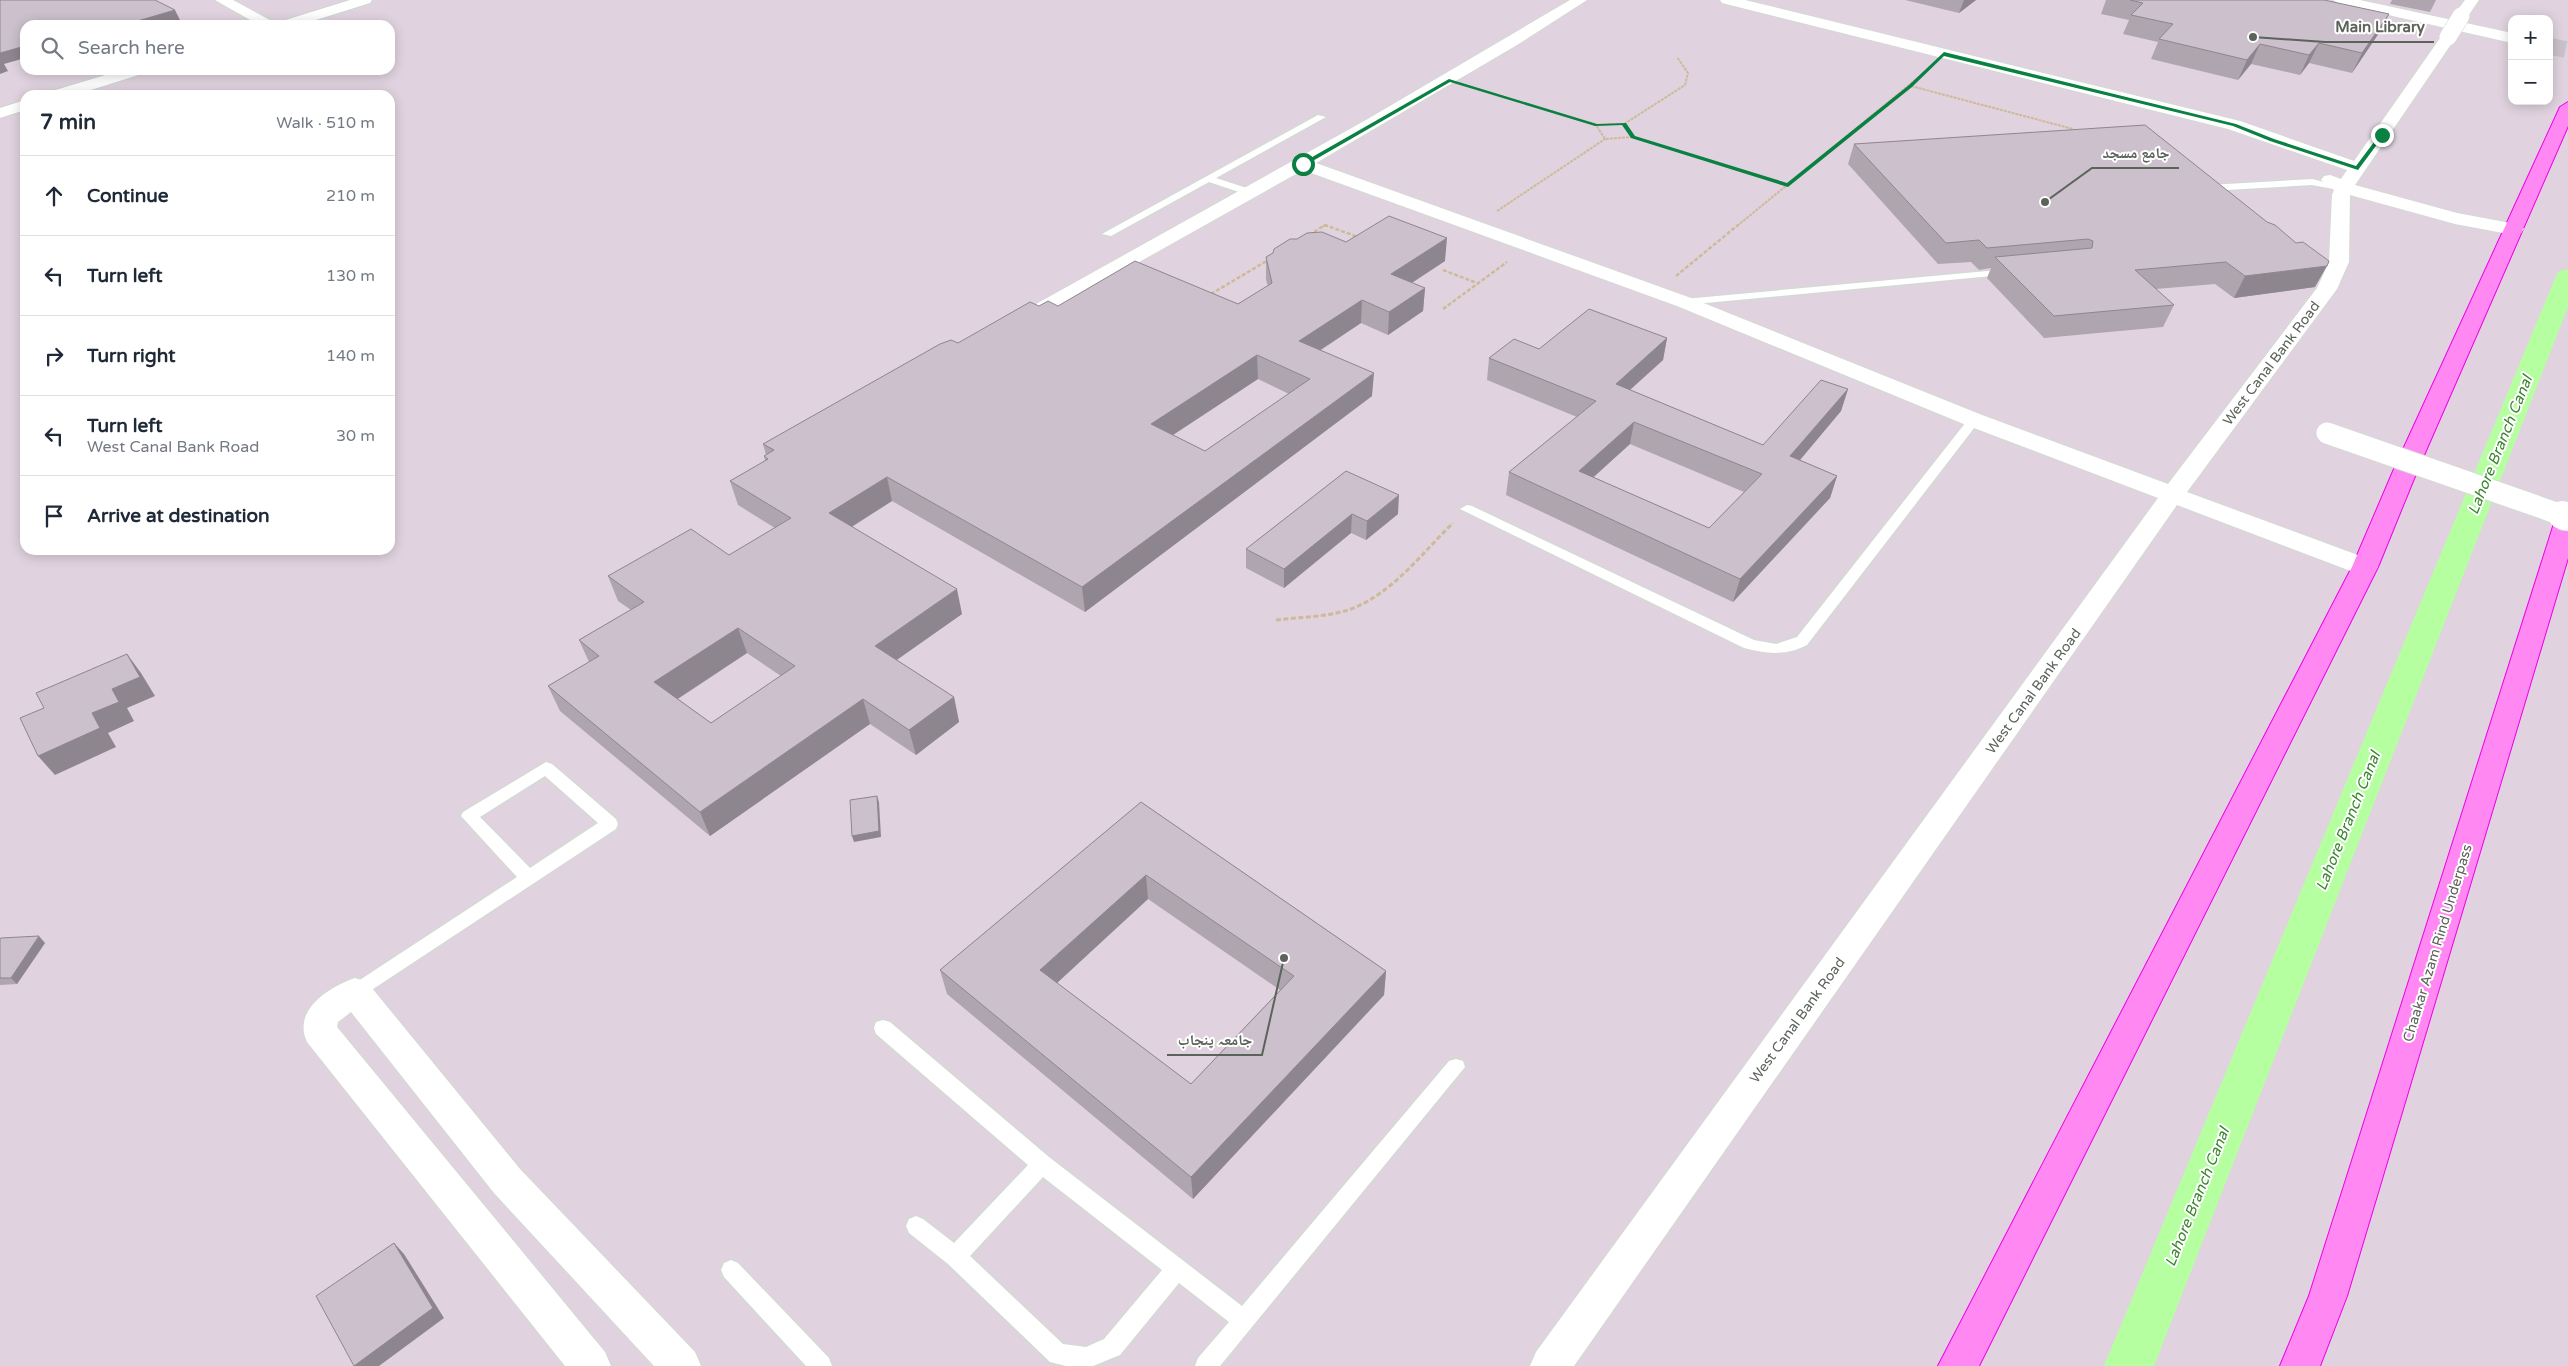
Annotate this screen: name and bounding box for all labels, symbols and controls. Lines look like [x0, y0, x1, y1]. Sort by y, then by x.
callout: Main Library [2325, 12, 2434, 42]
map controls [2508, 15, 2553, 105]
button: + [2508, 15, 2553, 60]
text: Main Library [2335, 18, 2425, 37]
search box [20, 20, 395, 75]
icon: search [38, 34, 66, 62]
text: Search here [78, 37, 185, 59]
button: − [2508, 60, 2553, 105]
text: 7 min [40, 110, 96, 135]
text: Walk · 510 m [276, 113, 375, 133]
route end [2371, 124, 2394, 147]
callout: جامع مسجد [2092, 138, 2179, 168]
text: جامع مسجد [2103, 144, 2170, 163]
route start [1292, 153, 1315, 176]
icon: ahead [40, 182, 68, 210]
text: Continue [87, 185, 169, 207]
text: 210 m [326, 186, 375, 206]
icon: left [40, 262, 68, 290]
text: Turn left [87, 265, 163, 287]
text: 130 m [326, 266, 375, 286]
street label: West Canal Bank Road [2219, 298, 2324, 429]
icon: right [40, 342, 68, 370]
text: Turn right [87, 345, 175, 367]
text: 140 m [326, 346, 375, 366]
water label: Lahore Branch Canal [2464, 371, 2537, 517]
text: Turn left [87, 415, 163, 437]
icon: left [40, 422, 68, 450]
text: 30 m [336, 426, 375, 446]
text: West Canal Bank Road [87, 437, 259, 457]
icon: arrive [40, 502, 68, 530]
text: Arrive at destination [87, 505, 270, 527]
street label: West Canal Bank Road [1982, 625, 2085, 757]
water label: Lahore Branch Canal [2312, 747, 2385, 893]
street label: Chaakar Azam Rind Underpass [2399, 842, 2476, 1044]
street label: West Canal Bank Road [1746, 954, 1849, 1086]
callout: جامعہ پنجاب [1167, 1025, 1262, 1055]
text: جامعہ پنجاب [1178, 1031, 1253, 1049]
water label: Lahore Branch Canal [2161, 1123, 2234, 1269]

